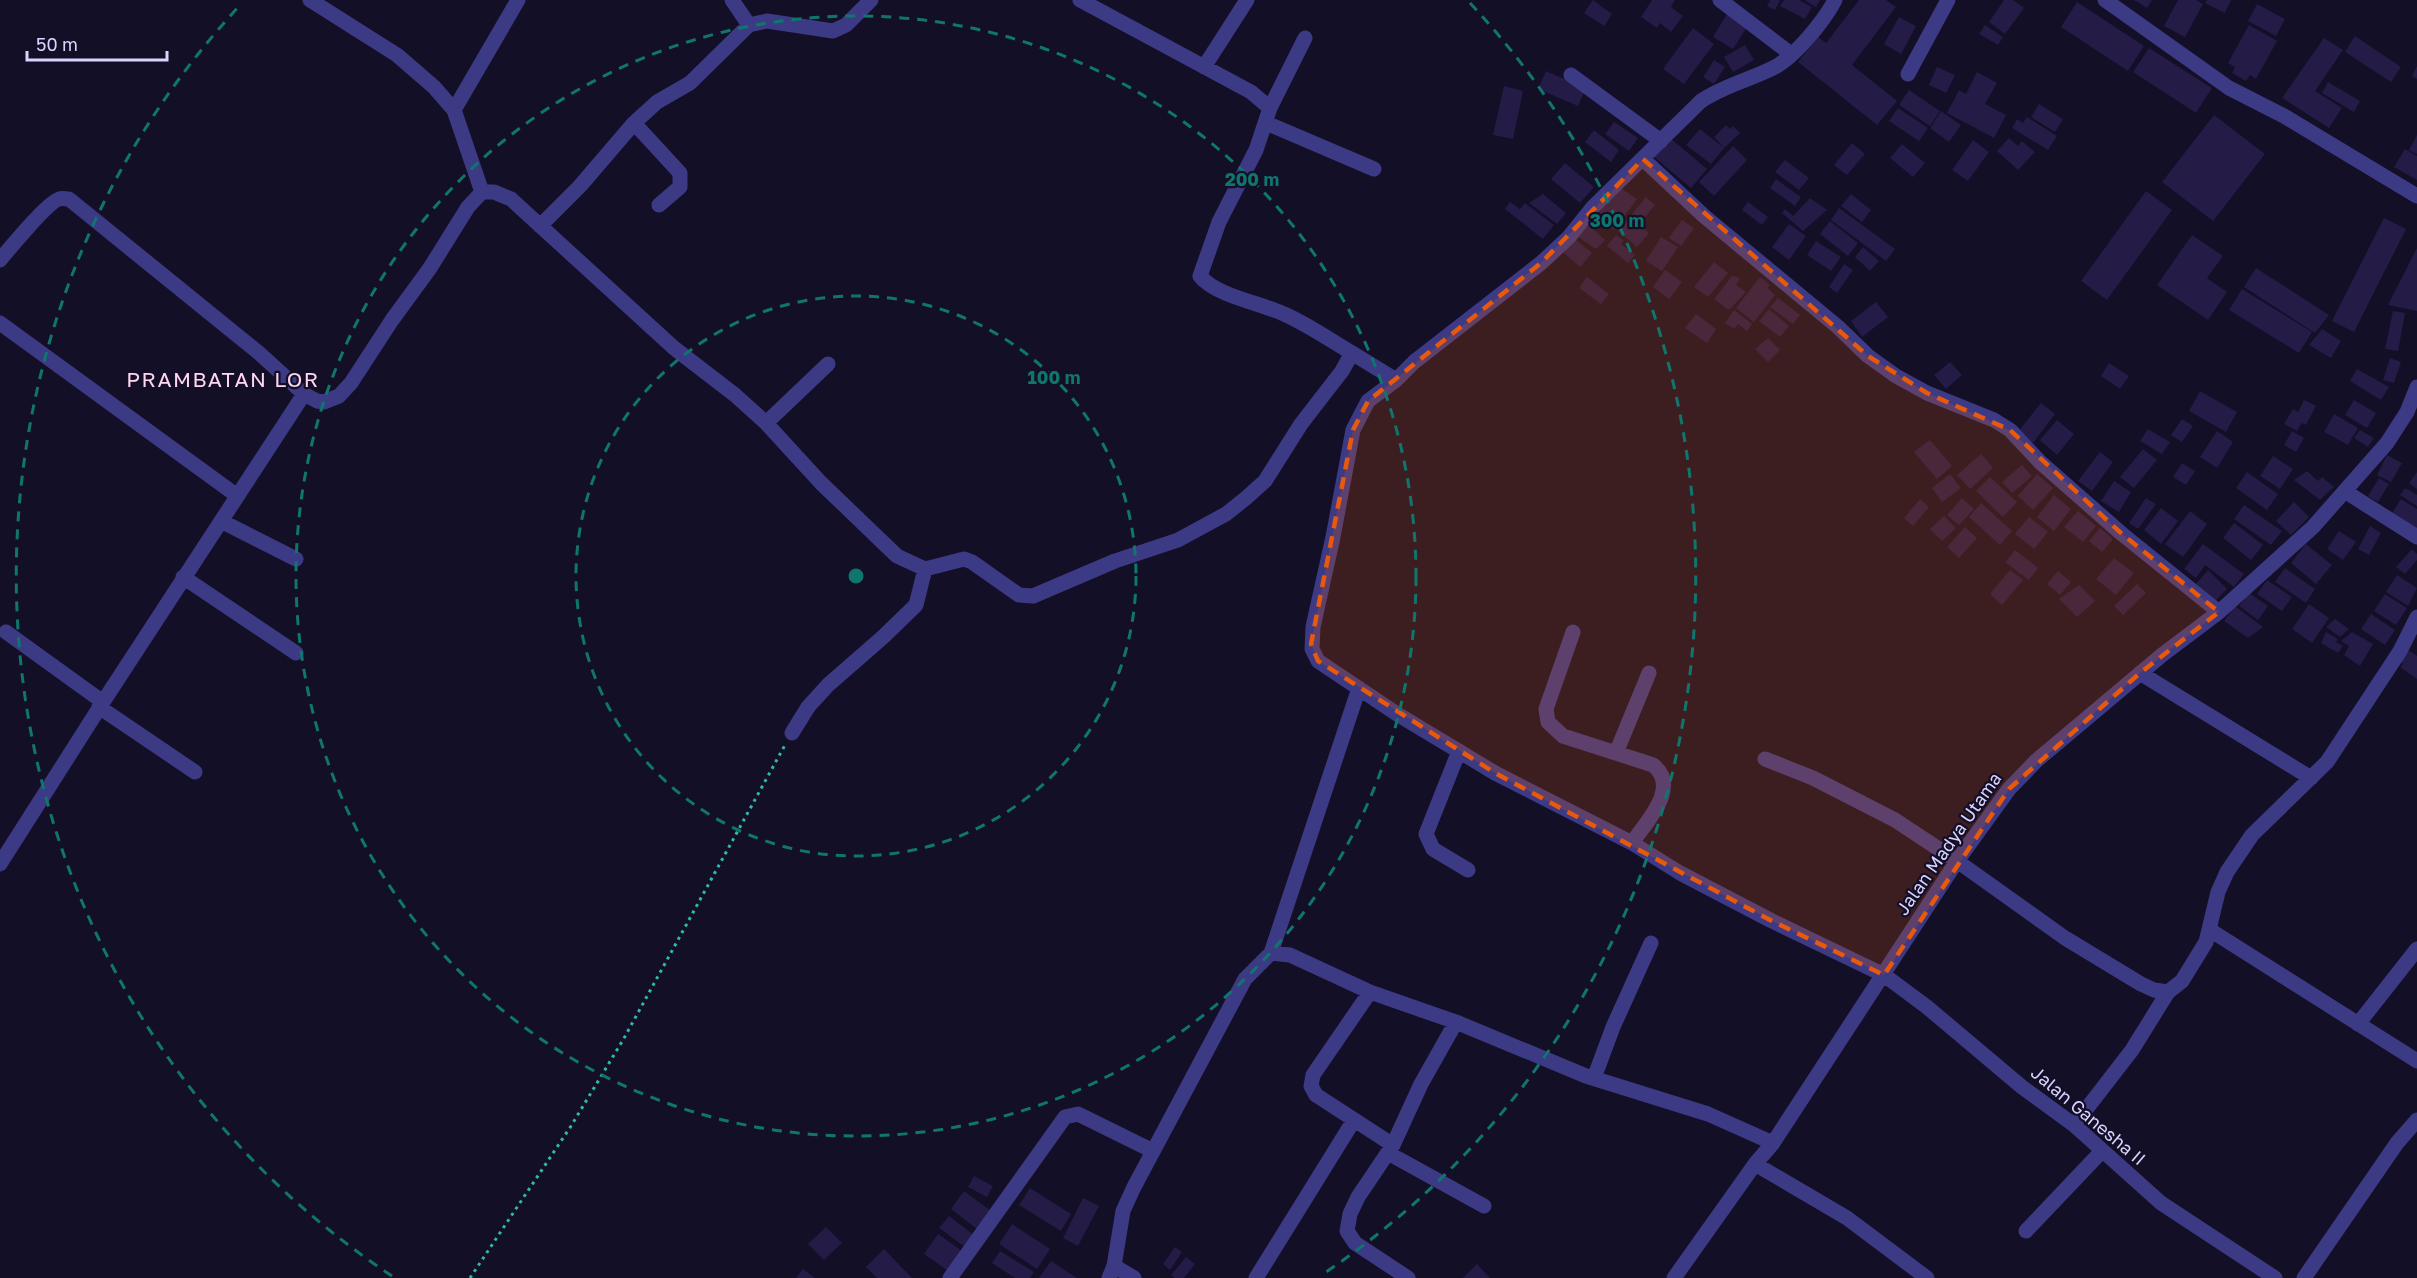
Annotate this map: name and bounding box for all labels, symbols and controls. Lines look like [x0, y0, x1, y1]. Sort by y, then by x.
scale bar [27, 24, 166, 62]
text: 50 m [36, 33, 78, 55]
text: 200 m [1225, 168, 1279, 190]
text: 300 m [1590, 209, 1644, 231]
district label: PRAMBATAN LOR [126, 366, 320, 392]
text: 100 m [1028, 366, 1080, 388]
centre of rings [846, 566, 866, 586]
street label: Jalan Madya Utama [1891, 768, 2006, 919]
street label: Jalan Ganesha II [2027, 1061, 2150, 1169]

